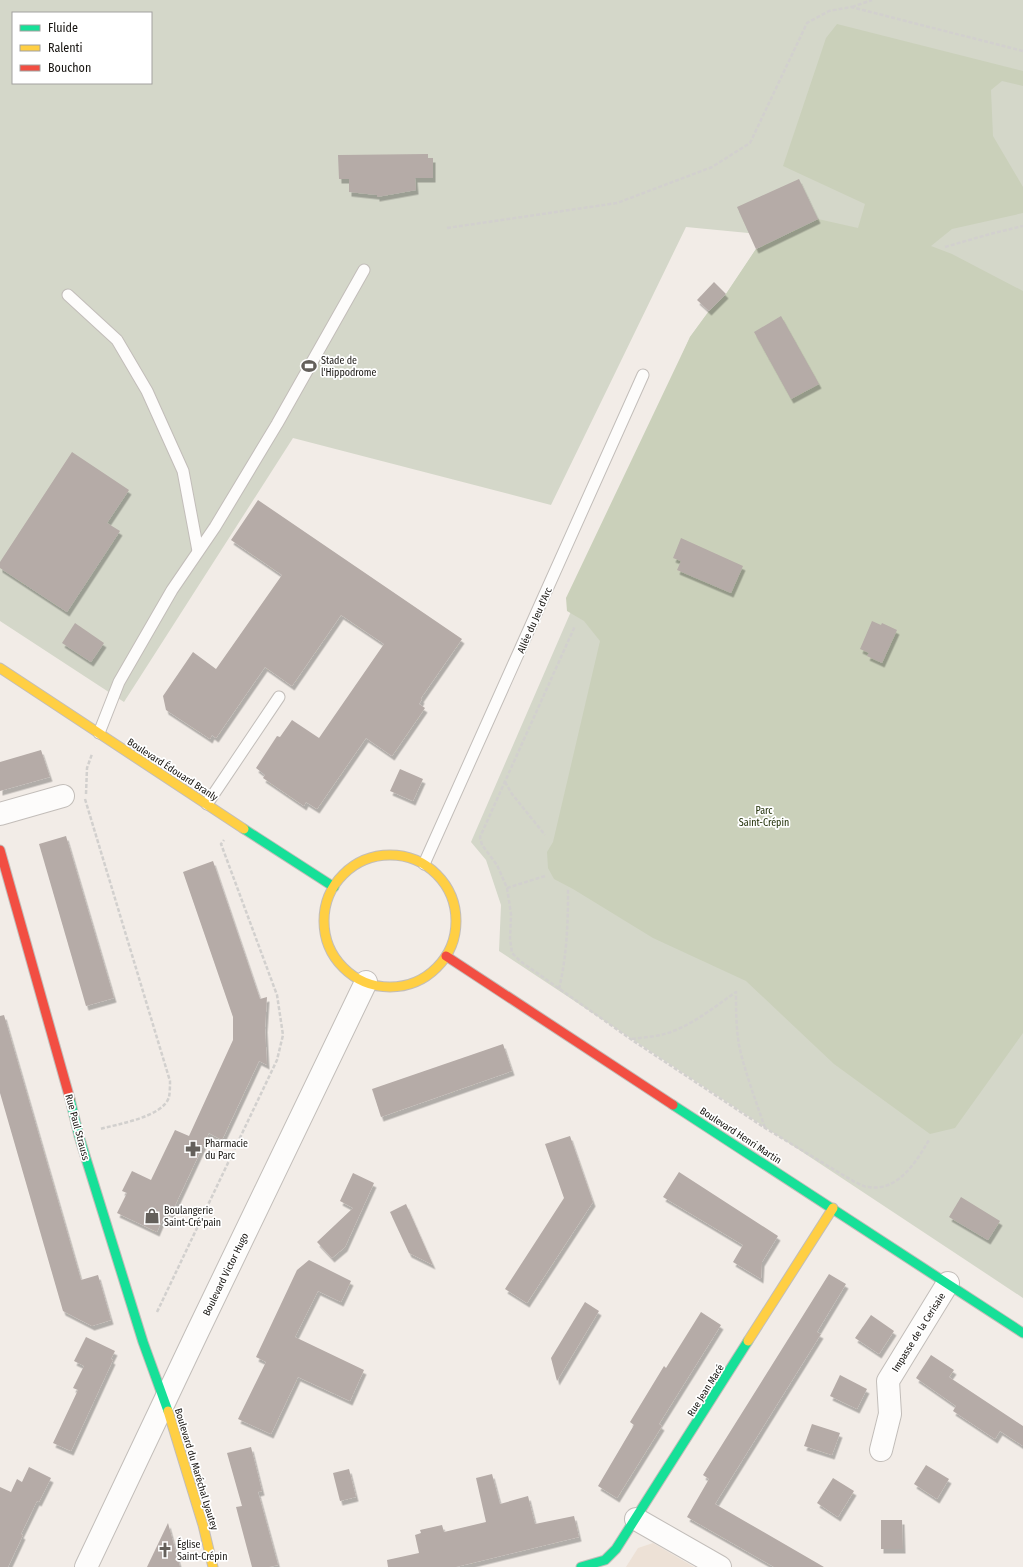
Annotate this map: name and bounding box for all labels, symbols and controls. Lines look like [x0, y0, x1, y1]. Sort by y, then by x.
legend [12, 12, 152, 84]
text: Fluide [48, 21, 78, 35]
text: Ralenti [48, 41, 83, 55]
text: Bouchon [48, 61, 91, 75]
place label: Stade de l'Hippodrome [321, 355, 377, 379]
sports icon: Stade de l'Hippodrome [300, 357, 318, 375]
street label: Allée du Jeu d'Arc [515, 585, 555, 655]
street label: Boulevard Édouard Branly [125, 734, 222, 804]
park label: Parc Saint-Crépin [739, 805, 789, 829]
street label: Rue Paul Strauss [62, 1093, 92, 1162]
street label: Boulevard Henri Martin [697, 1105, 783, 1167]
place label: Pharmacie du Parc [205, 1138, 248, 1162]
pharmacy icon: Pharmacie du Parc [184, 1140, 202, 1158]
place label: Boulangerie Saint-Cré'pain [164, 1205, 221, 1229]
shop icon: Boulangerie Saint-Cré'pain [143, 1207, 161, 1225]
street label: Boulevard Victor Hugo [201, 1231, 251, 1318]
street label: Impasse de la Cerisaie [890, 1291, 948, 1374]
street label: Rue Jean Macé [685, 1362, 727, 1419]
street label: Boulevard du Maréchal Lyautey [172, 1407, 220, 1532]
place label: Église Saint-Crépin [177, 1537, 227, 1563]
church icon: Église Saint-Crépin [156, 1541, 174, 1559]

